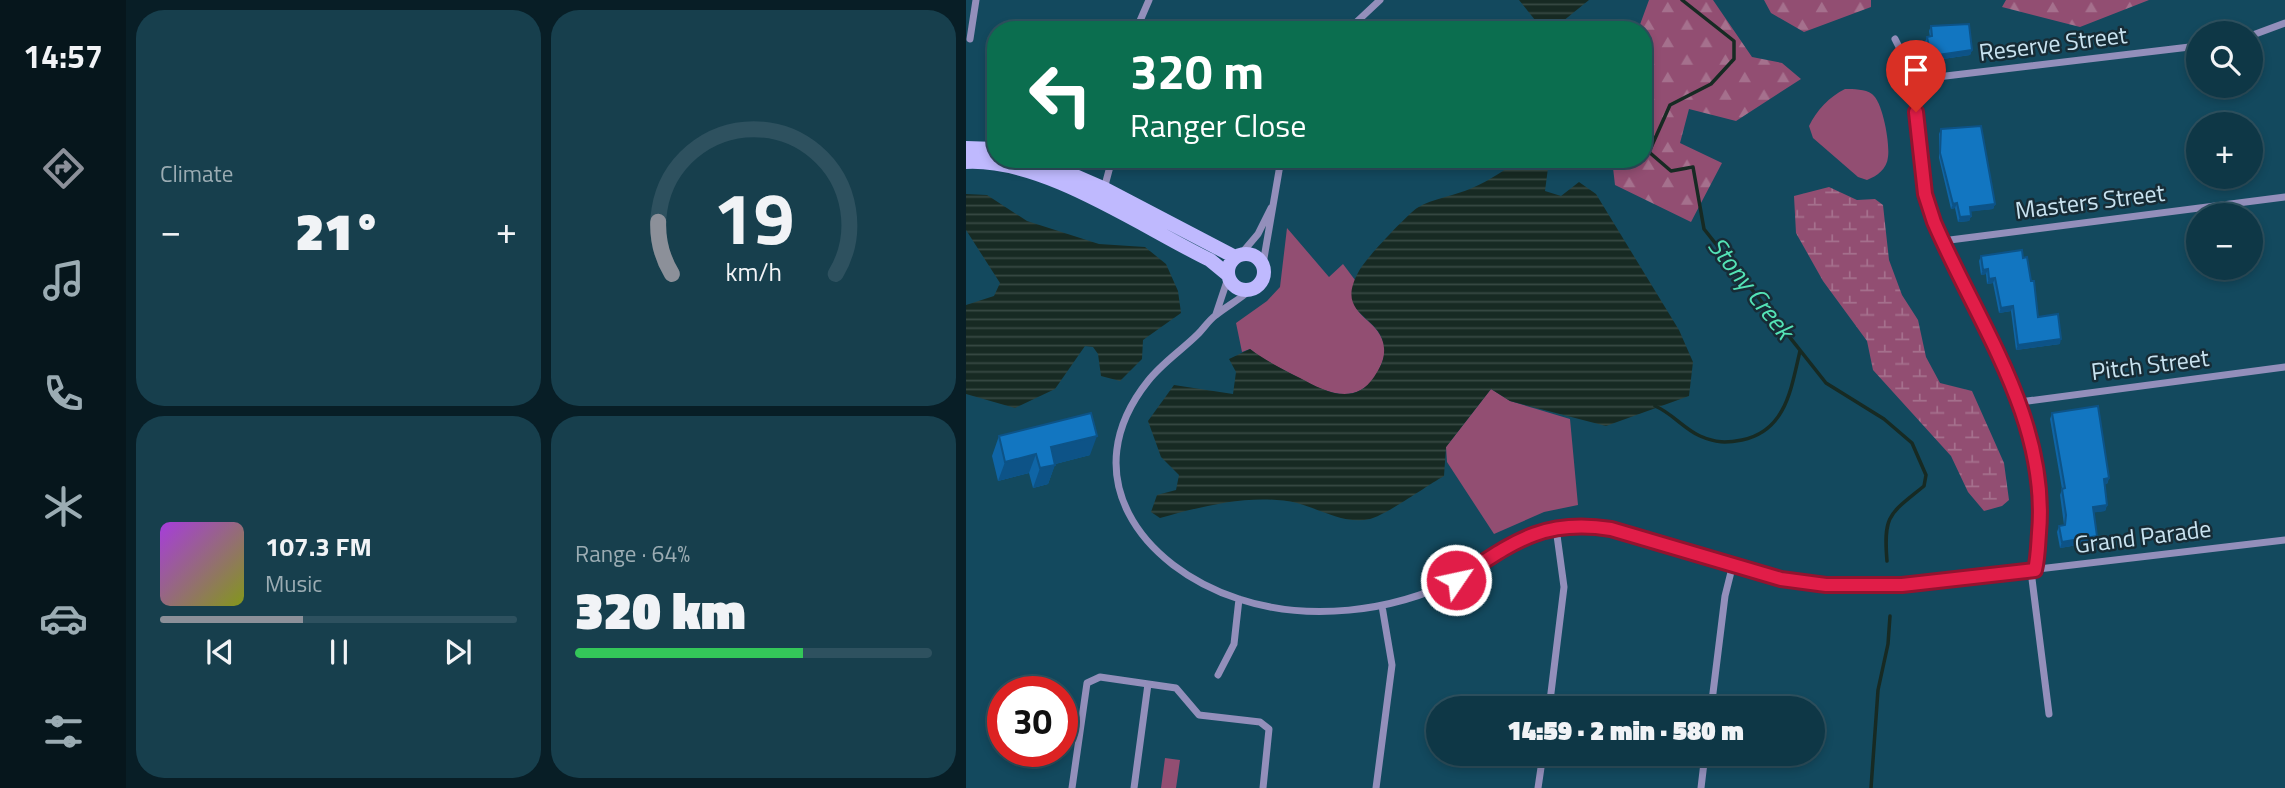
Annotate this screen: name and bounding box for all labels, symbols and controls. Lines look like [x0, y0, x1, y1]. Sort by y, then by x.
street label: Reserve Street [1977, 16, 2130, 70]
map controls [2186, 21, 2263, 280]
button: search [2186, 21, 2263, 98]
text: 14:57 [23, 32, 103, 80]
text: 320 m [1130, 33, 1264, 108]
pin [1886, 40, 1946, 112]
icon: left [1015, 49, 1106, 140]
icon: arrive [1897, 51, 1935, 89]
text: Ranger Close [1130, 101, 1306, 149]
button: + [2186, 112, 2263, 189]
icon: directions [39, 144, 88, 193]
text: Climate [160, 156, 233, 191]
text: 19 [713, 162, 794, 272]
street label: Masters Street [2013, 174, 2167, 228]
text: 21° [296, 191, 381, 270]
text: − [160, 201, 181, 259]
text: + [496, 201, 517, 259]
button: − [2186, 203, 2263, 280]
water label: Stony Creek [1699, 228, 1806, 350]
text: km/h [725, 253, 782, 291]
icon: music [39, 256, 88, 305]
street label: Pitch Street [2089, 339, 2211, 389]
icon: phone [39, 369, 88, 418]
icon: climate [39, 482, 88, 531]
street label: Grand Parade [2073, 510, 2213, 562]
text: 107.3 FM [265, 527, 372, 566]
text: Range · 64% [575, 536, 690, 571]
position arrow [1419, 543, 1493, 617]
text: Music [265, 566, 322, 601]
text: 320 km [575, 570, 746, 649]
icon: car [39, 594, 88, 643]
icon: previous [201, 633, 239, 671]
icon: pause [320, 633, 358, 671]
icon: next [439, 633, 477, 671]
speed limit sign: 30 [987, 676, 1078, 767]
icon: filters [39, 707, 88, 756]
text: 14:59 · 2 min · 580 m [1507, 711, 1744, 750]

